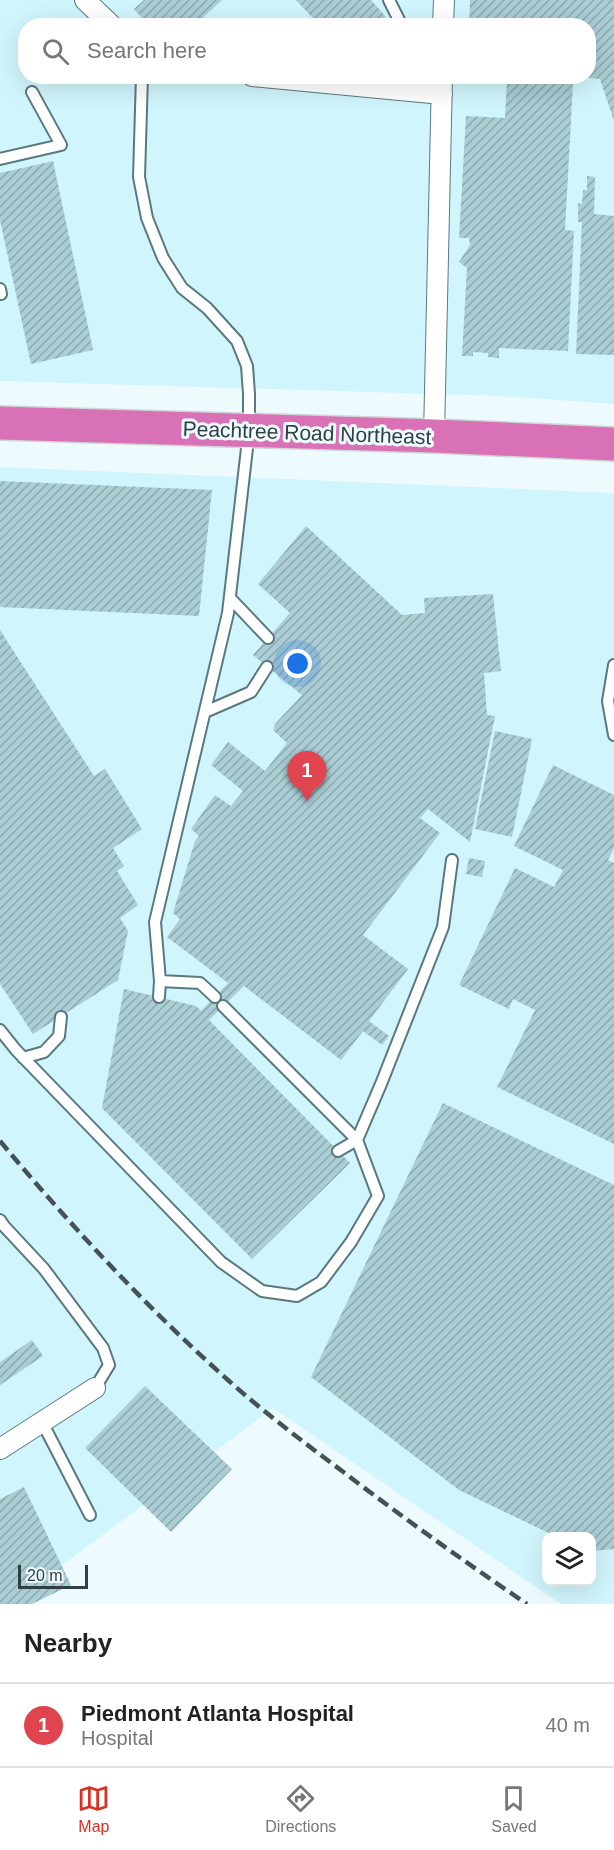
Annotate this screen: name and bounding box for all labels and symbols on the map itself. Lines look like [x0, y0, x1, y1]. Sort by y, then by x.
street label: Peachtree Road Northeast [182, 417, 432, 448]
your location [283, 649, 312, 678]
pin: 1 [288, 752, 326, 801]
scale bar [18, 1562, 88, 1590]

